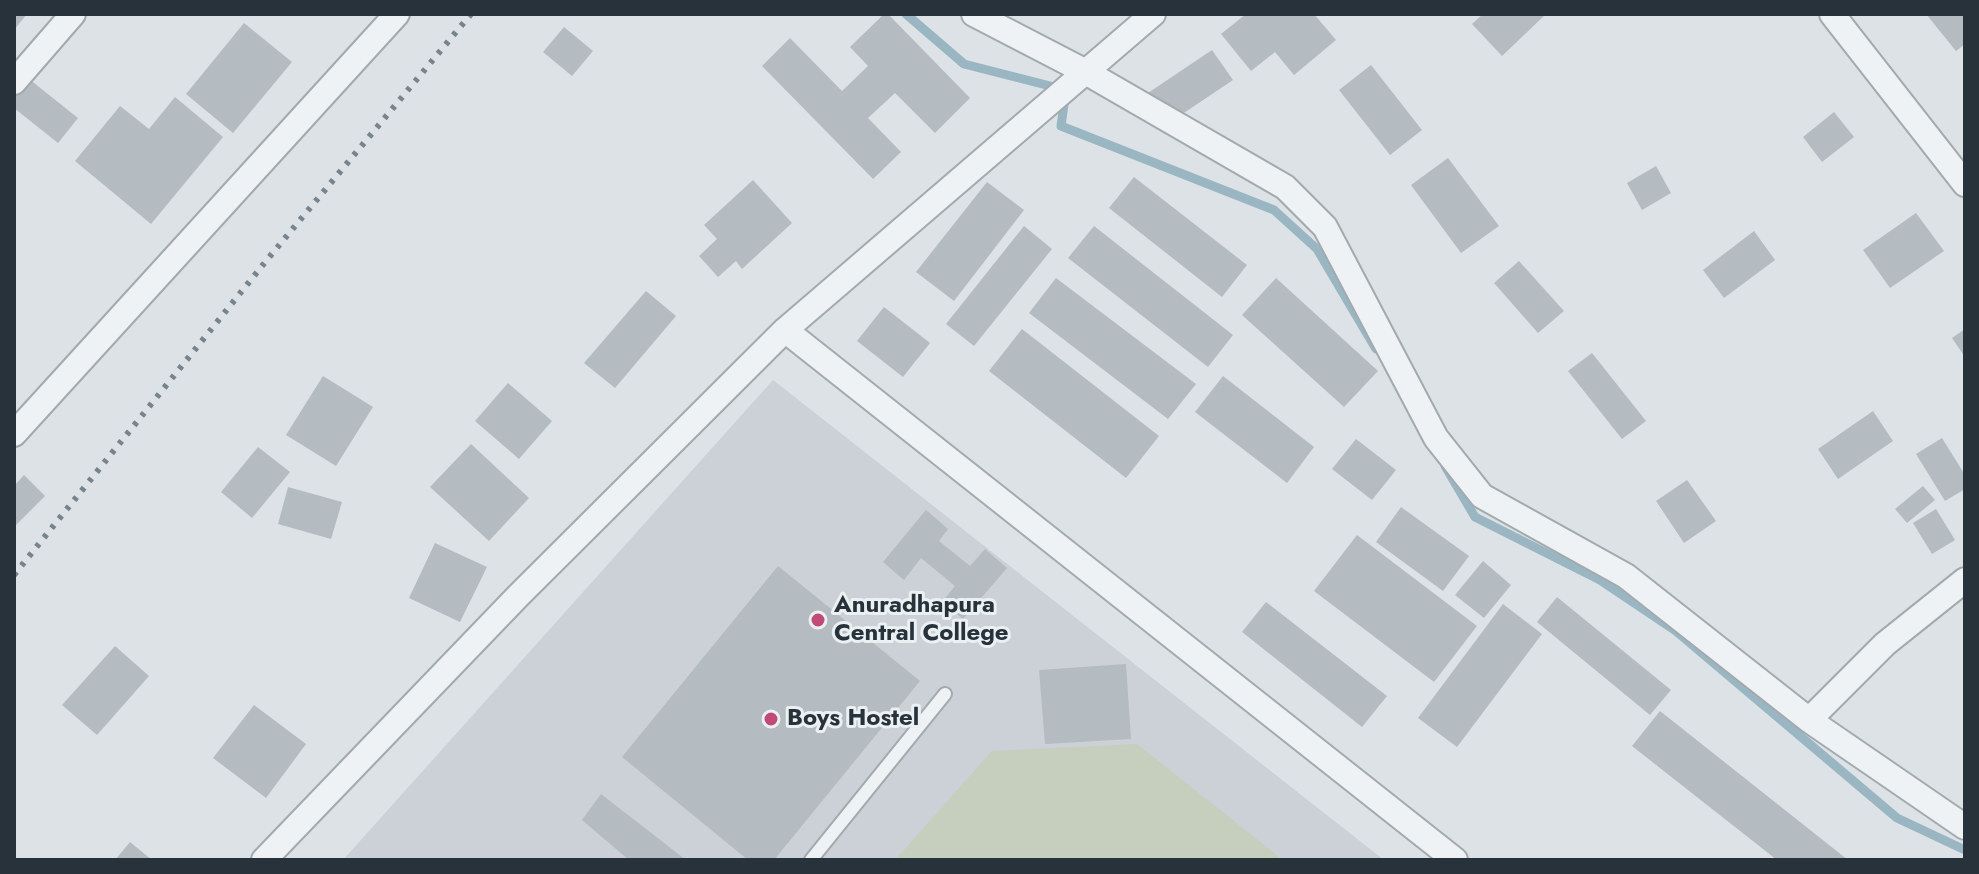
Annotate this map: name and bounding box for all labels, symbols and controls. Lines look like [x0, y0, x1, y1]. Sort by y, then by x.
place label: Anuradhapura Central College [834, 592, 1009, 648]
marker: Anuradhapura Central College [809, 611, 827, 629]
place label: Boys Hostel [787, 705, 919, 733]
marker: Boys Hostel [762, 710, 780, 728]

